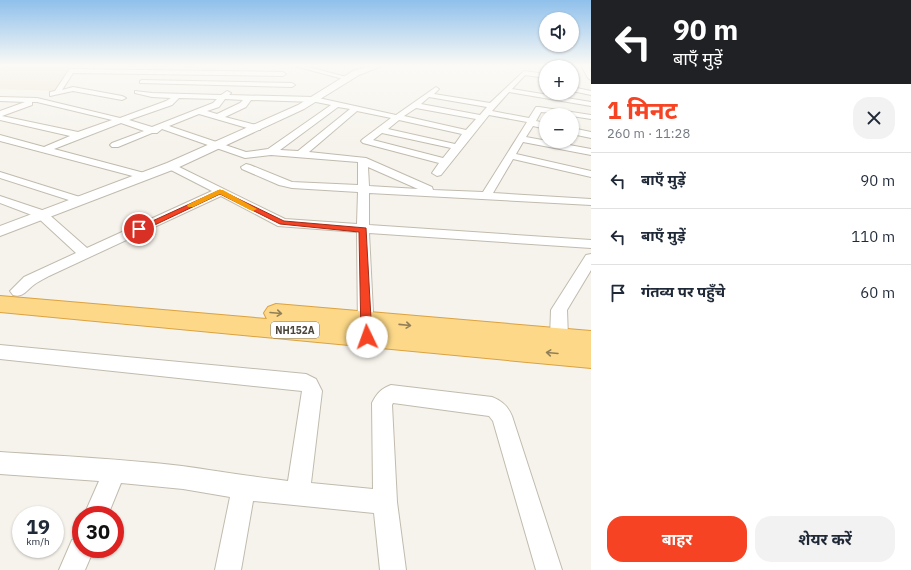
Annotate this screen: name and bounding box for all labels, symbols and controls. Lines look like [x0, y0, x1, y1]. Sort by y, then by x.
text: 90 m [673, 11, 738, 48]
map controls [539, 12, 579, 148]
button: sound [539, 12, 579, 52]
icon: left [607, 16, 659, 68]
text: बाएँ मुड़ें [673, 47, 723, 70]
button: + [539, 60, 579, 100]
text: 1 मिनट [607, 94, 677, 126]
button: close [853, 97, 895, 139]
button: − [539, 108, 579, 148]
text: 260 m · 11:28 [607, 125, 690, 142]
icon: left [607, 170, 629, 192]
text: बाएँ मुड़ें [641, 170, 686, 189]
text: 90 m [860, 171, 895, 190]
pin [122, 212, 156, 246]
icon: arrive [128, 218, 150, 240]
icon: left [607, 226, 629, 248]
text: बाएँ मुड़ें [641, 226, 686, 245]
text: 110 m [851, 227, 895, 246]
icon: arrive [607, 282, 629, 304]
text: गंतव्य पर पहुँचे [641, 282, 725, 301]
text: 60 m [860, 283, 895, 302]
one-way arrow [269, 310, 282, 317]
position arrow [346, 316, 388, 358]
one-way arrow [399, 321, 412, 328]
road number: NH152A [271, 322, 319, 338]
one-way arrow [546, 350, 559, 357]
speed limit sign: 30 [72, 506, 124, 558]
text: 19 [26, 513, 50, 540]
button: बाहर [607, 516, 747, 562]
button: शेयर करें [755, 516, 895, 562]
text: km/h [26, 535, 50, 548]

